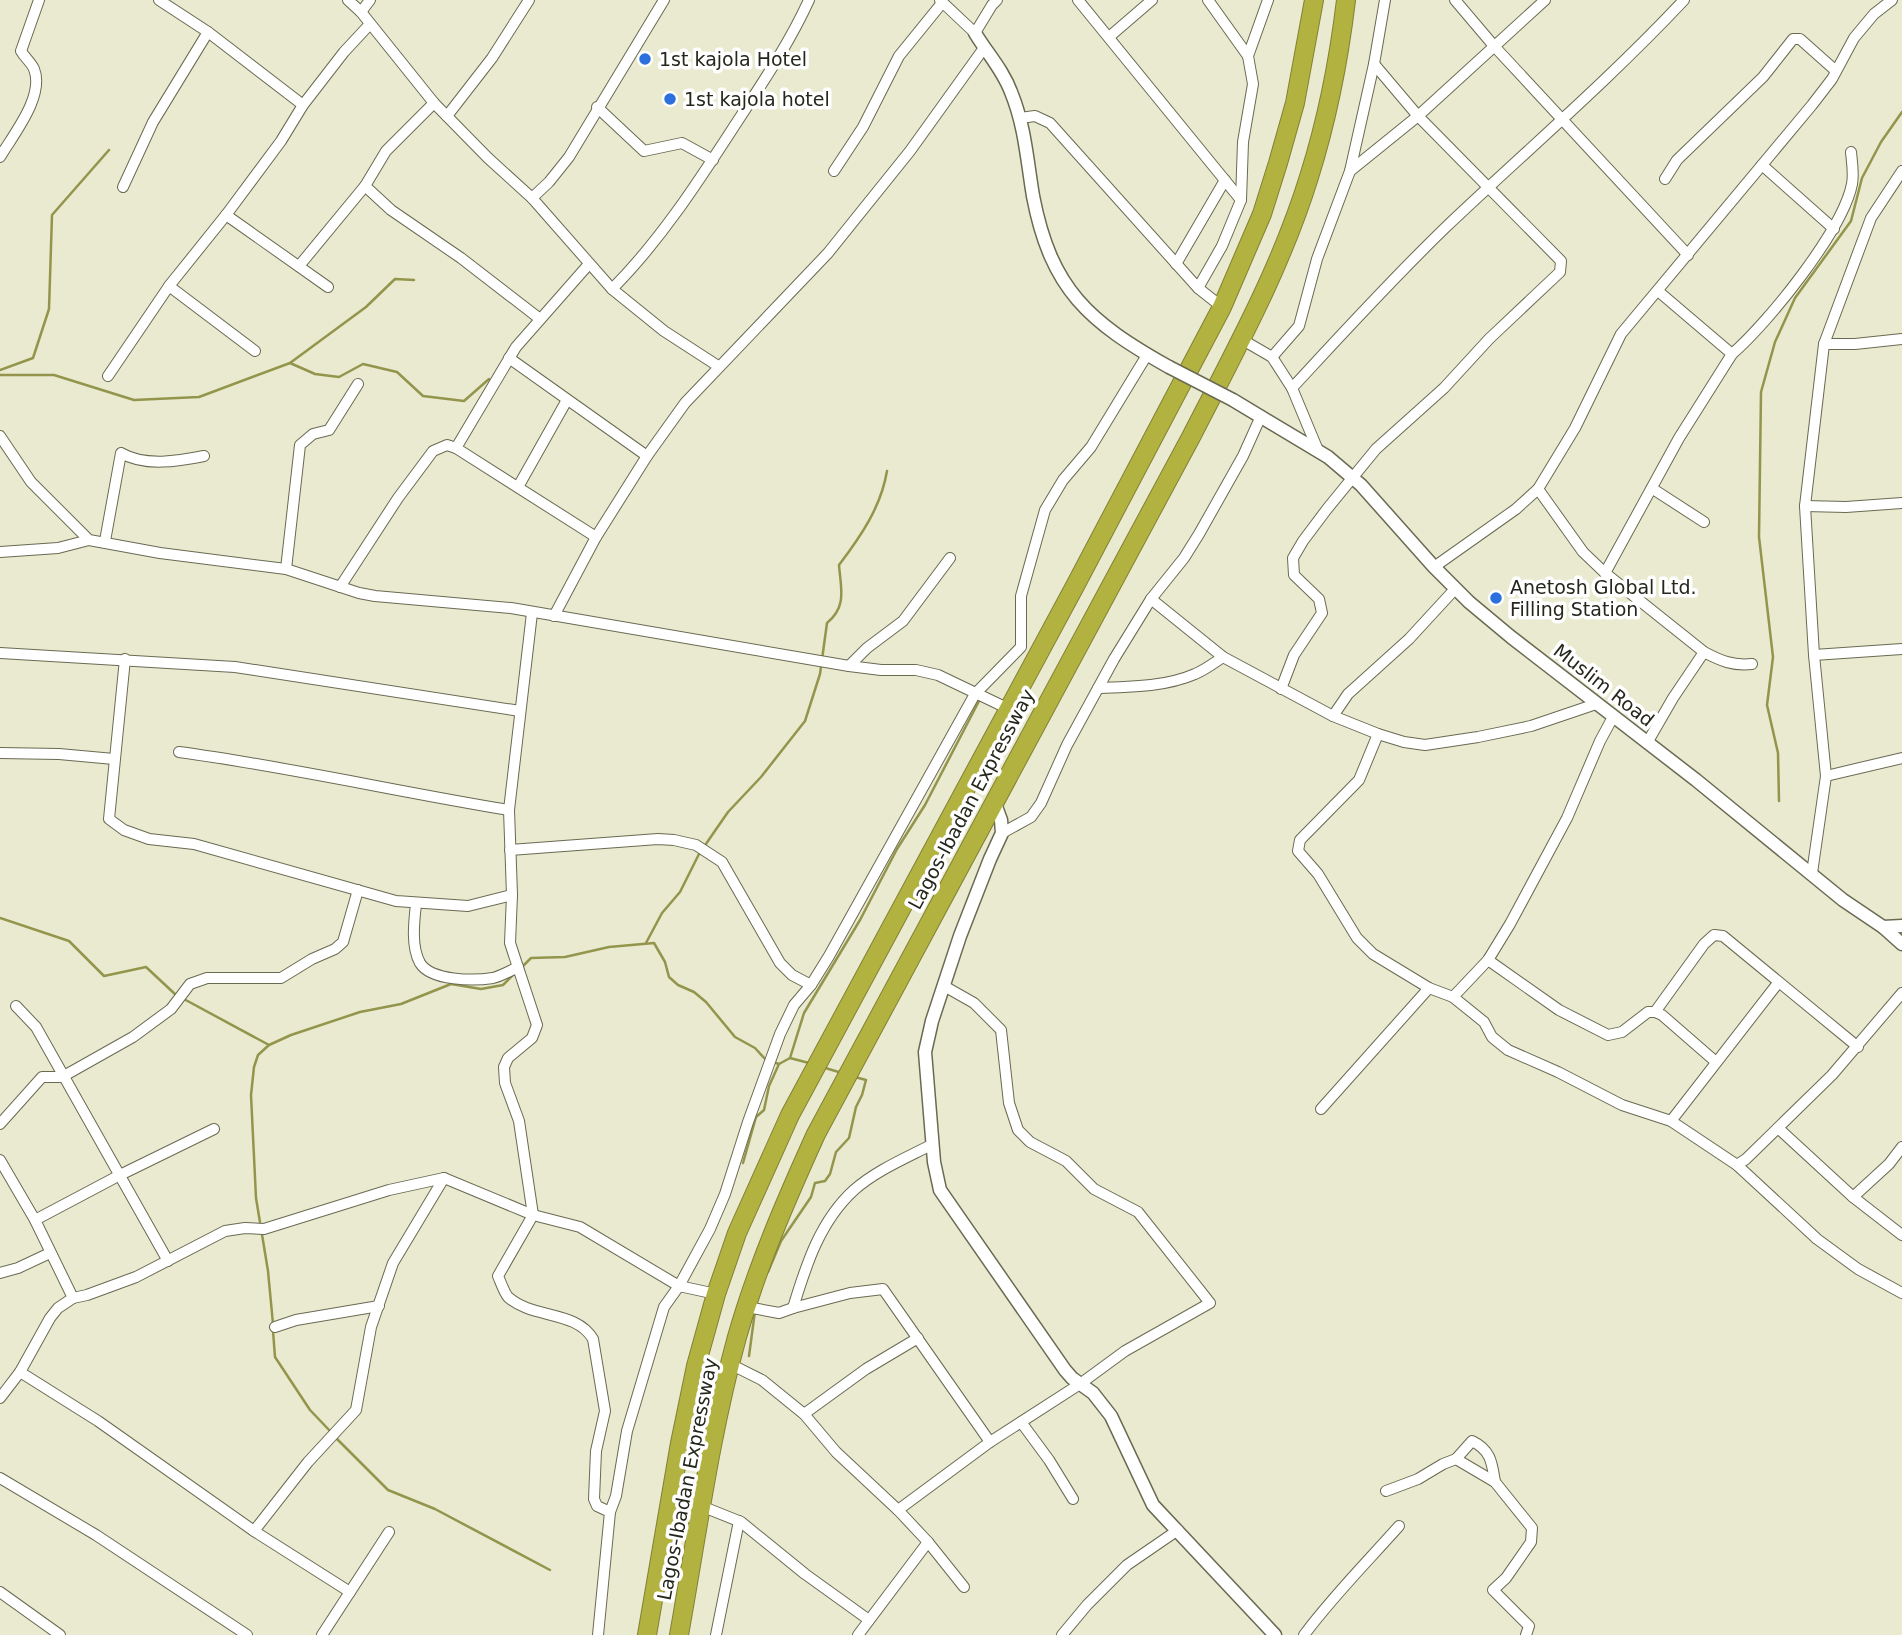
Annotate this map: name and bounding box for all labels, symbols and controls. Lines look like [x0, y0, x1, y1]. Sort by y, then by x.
place label: 1st kajola Hotel [659, 48, 807, 70]
marker: 1st kajola Hotel [637, 51, 653, 67]
place label: 1st kajola hotel [684, 88, 830, 110]
marker: 1st kajola hotel [662, 91, 678, 107]
place label: Anetosh Global Ltd. Filling Station [1510, 576, 1697, 620]
marker: Anetosh Global Ltd. Filling Station [1488, 590, 1504, 606]
street label: Muslim Road [1550, 639, 1658, 731]
street label: Lagos-Ibadan Expressway [903, 685, 1039, 913]
street label: Lagos-Ibadan Expressway [653, 1356, 721, 1602]

